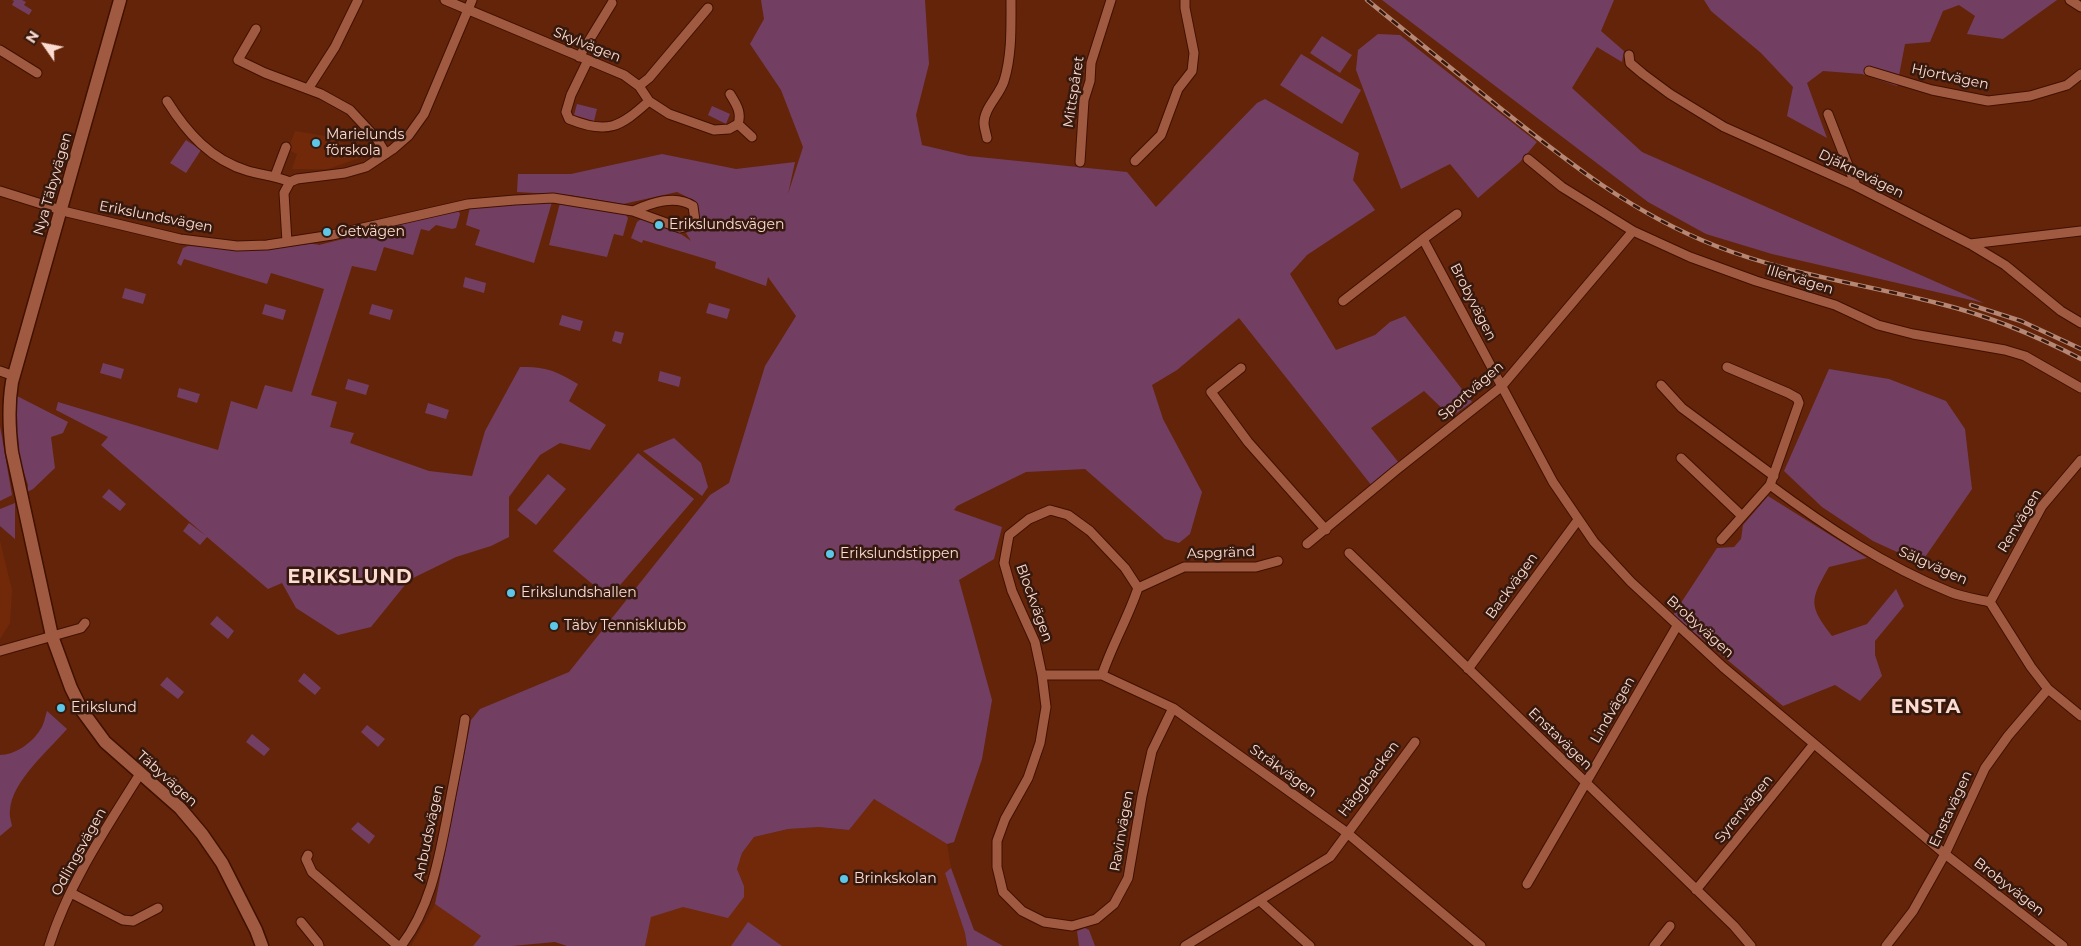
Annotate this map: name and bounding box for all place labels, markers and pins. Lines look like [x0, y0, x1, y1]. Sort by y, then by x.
place label: Marielunds förskola [326, 127, 404, 160]
marker: Marielunds förskola [310, 137, 322, 149]
place label: Erikslundsvägen [669, 217, 785, 233]
marker: Erikslundsvägen [653, 219, 665, 231]
place label: Getvägen [337, 224, 405, 240]
marker: Getvägen [321, 226, 333, 238]
place label: Erikslundstippen [840, 546, 959, 562]
marker: Erikslundstippen [824, 548, 836, 560]
place label: Erikslundshallen [521, 585, 637, 601]
marker: Erikslundshallen [505, 587, 517, 599]
place label: Täby Tennisklubb [564, 618, 686, 634]
marker: Täby Tennisklubb [548, 620, 560, 632]
place label: Erikslund [71, 700, 137, 716]
marker: Erikslund [55, 702, 67, 714]
place label: Brinkskolan [854, 871, 937, 887]
marker: Brinkskolan [838, 873, 850, 885]

